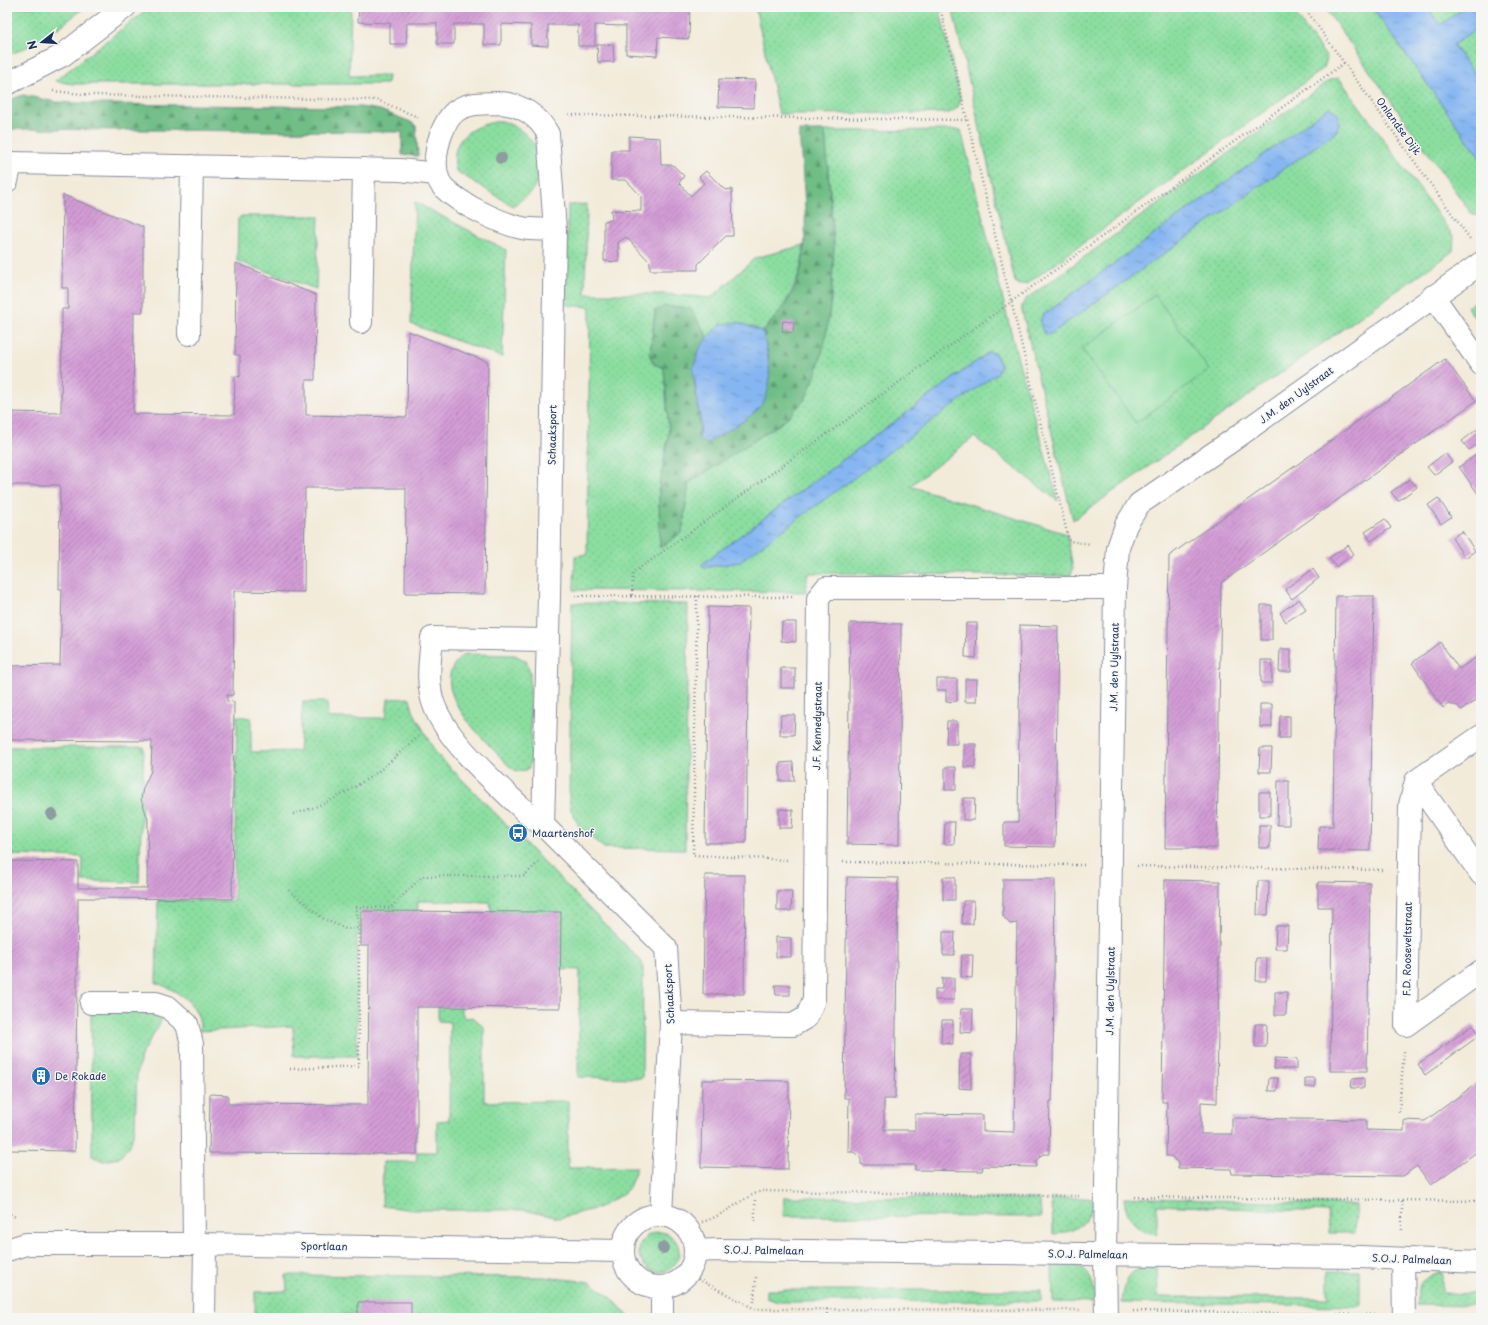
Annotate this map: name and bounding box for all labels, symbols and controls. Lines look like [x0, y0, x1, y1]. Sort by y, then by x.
north arrow [22, 22, 62, 62]
text: N [22, 38, 41, 52]
street label: Onlandse Dijk [1373, 94, 1425, 158]
street label: J.M. den Uylstraat [1255, 362, 1337, 428]
street label: Schaaksport [543, 405, 560, 465]
street label: J.M. den Uylstraat [1105, 622, 1123, 712]
street label: J.F. Kennedystraat [808, 681, 826, 771]
bus stop icon: Maartenshof [507, 822, 529, 844]
place label: Maartenshof [532, 825, 595, 840]
street label: F.D. Rooseveltstraat [1398, 902, 1415, 996]
street label: J.M. den Uylstraat [1101, 946, 1119, 1036]
street label: Schaaksport [659, 963, 678, 1025]
building icon: De Rokade [30, 1065, 52, 1087]
place label: De Rokade [55, 1068, 106, 1083]
street label: Sportlaan [300, 1238, 348, 1253]
street label: S.O.J. Palmelaan [724, 1241, 804, 1258]
street label: S.O.J. Palmelaan [1048, 1245, 1128, 1262]
street label: S.O.J. Palmelaan [1372, 1250, 1452, 1267]

